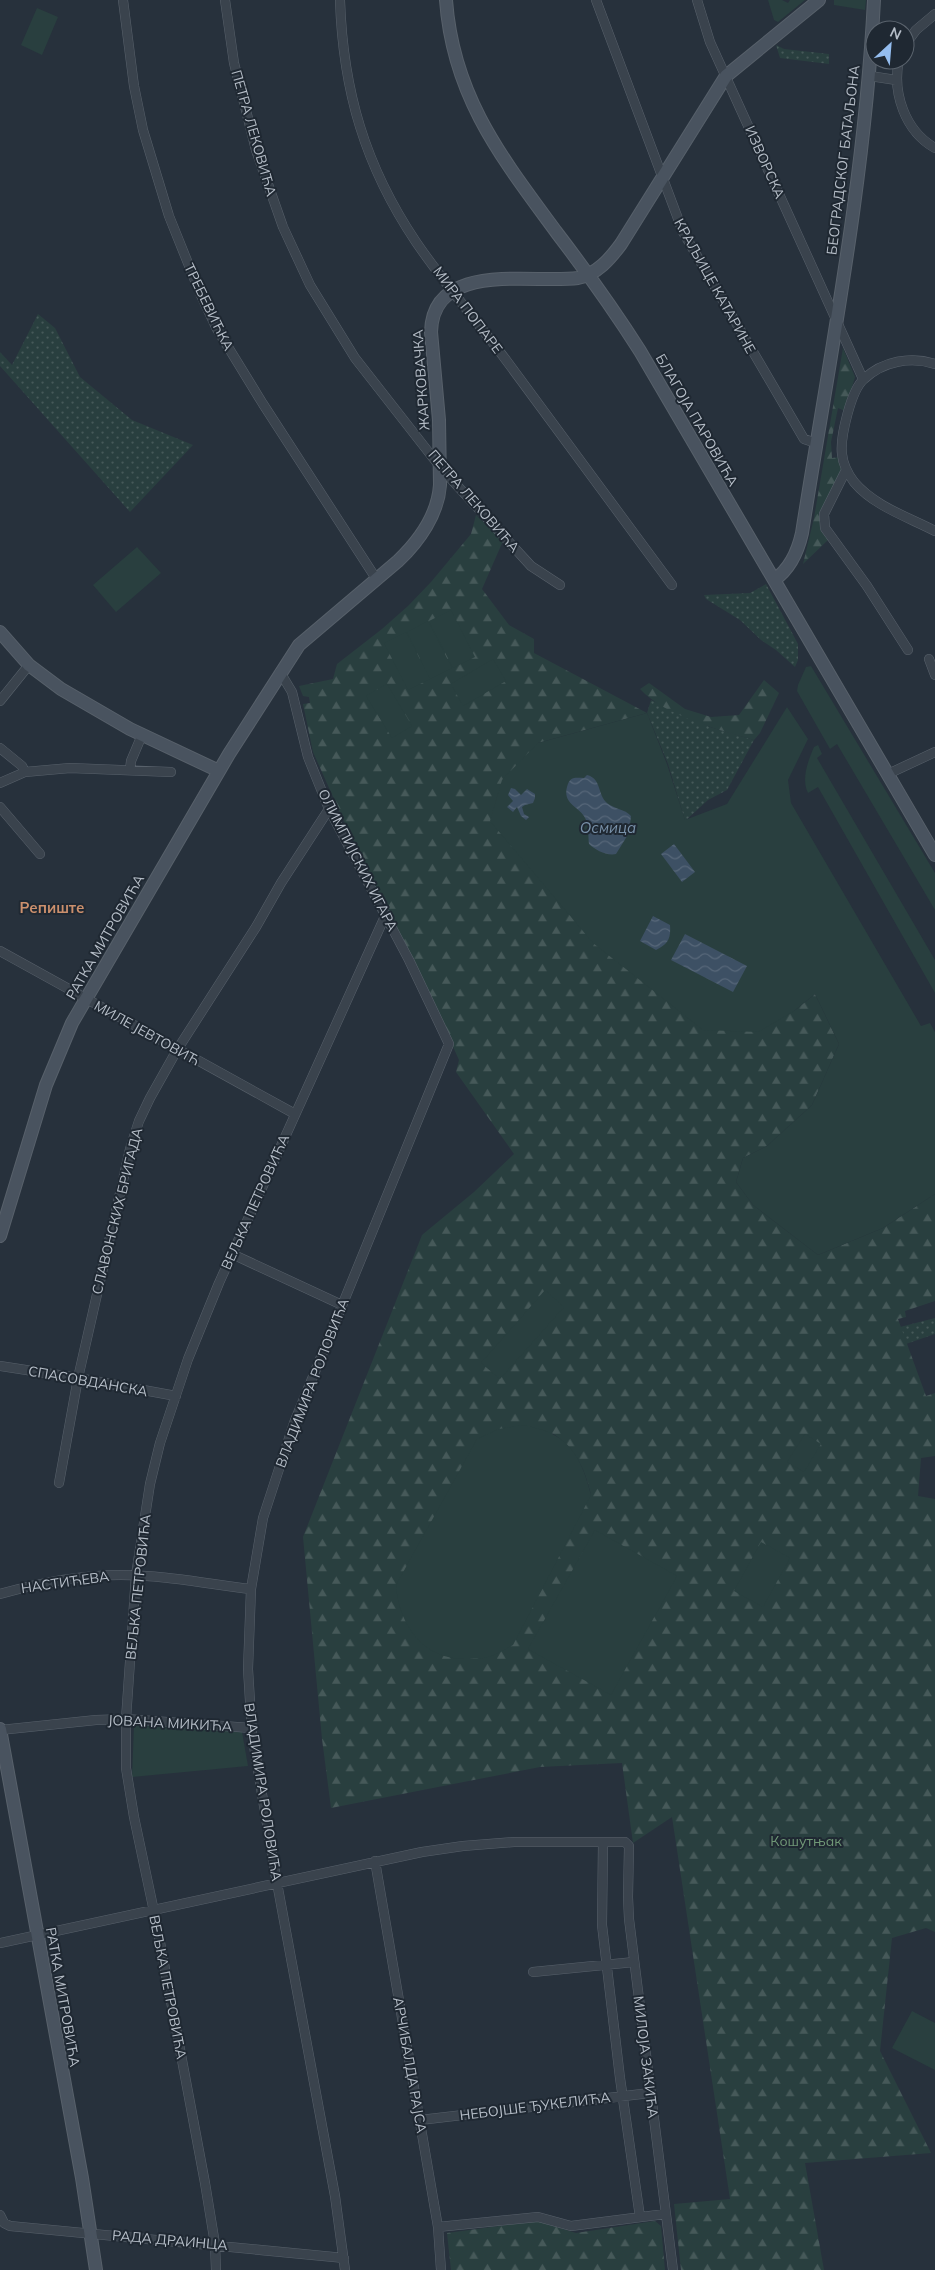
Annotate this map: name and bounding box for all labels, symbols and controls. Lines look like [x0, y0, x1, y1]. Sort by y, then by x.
north arrow [865, 20, 915, 70]
text: N [887, 23, 904, 44]
street label: БЕОГРАДСКОГ БАТАЉОНА [822, 63, 864, 256]
street label: ПЕТРА ЛЕКОВИЋА [227, 68, 281, 199]
street label: ИЗВОРСКА [741, 123, 789, 202]
street label: КРАЉИЦЕ КАТАРИНЕ [670, 215, 760, 357]
street label: ТРЕБЕВИЋКА [180, 260, 238, 354]
street label: МИРА ПОПАРЕ [429, 263, 507, 357]
street label: ЖАРКОВАЧКА [408, 328, 434, 431]
street label: БЛАГОЈА ПАРОВИЋА [652, 350, 743, 490]
street label: ПЕТРА ЛЕКОВИЋА [424, 446, 524, 557]
street label: ОЛИМПИЈСКИХ ИГАРА [314, 786, 402, 935]
water label: Осмица [580, 818, 636, 837]
street label: РАТКА МИТРОВИЋА [62, 871, 149, 1003]
district label: Репиште [20, 898, 84, 917]
street label: МИЛЕ ЈЕВТОВИЋ [91, 997, 203, 1069]
street label: СЛАВОНСКИХ БРИГАДА [88, 1125, 147, 1296]
street label: ВЕЉКА ПЕТРОВИЋА [217, 1131, 293, 1272]
street label: ВЛАДИМИРА РОЛОВИЋА [271, 1295, 353, 1470]
street label: СПАСОВДАНСКА [27, 1362, 150, 1400]
street label: ВЕЉКА ПЕТРОВИЋА [121, 1513, 155, 1661]
street label: НАСТИЋЕВА [20, 1567, 111, 1597]
street label: ВЛАДИМИРА РОЛОВИЋА [240, 1702, 286, 1883]
street label: ЈОВАНА МИКИЋА [107, 1711, 233, 1735]
park label: Кошутњак [770, 1832, 842, 1850]
street label: ВЕЉКА ПЕТРОВИЋА [145, 1913, 191, 2061]
street label: РАТКА МИТРОВИЋА [42, 1926, 84, 2069]
street label: АРЧИБАЛДА РАЈСА [389, 1995, 431, 2135]
street label: МИЛОЈА ЗАКИЋА [630, 1995, 663, 2120]
street label: НЕБОЈШЕ ЂУКЕЛИЋА [459, 2088, 612, 2124]
street label: РАДА ДРАИНЦА [112, 2226, 229, 2254]

